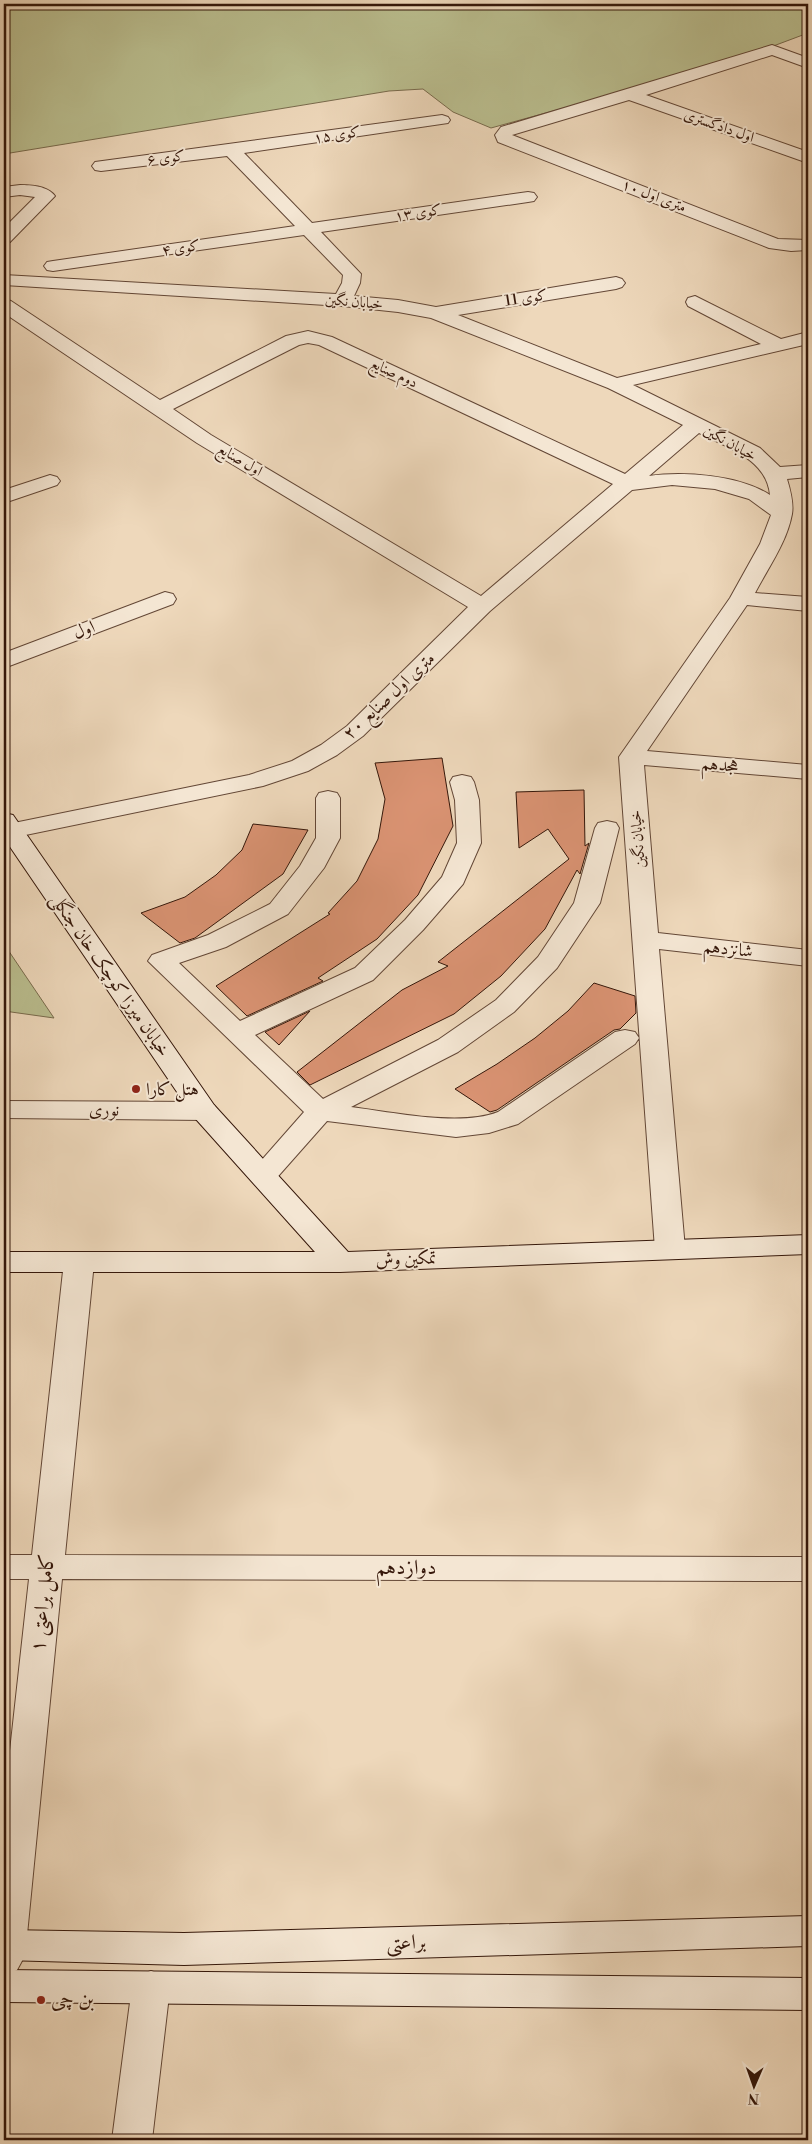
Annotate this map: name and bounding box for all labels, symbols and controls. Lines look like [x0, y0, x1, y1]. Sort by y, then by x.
street label: اول دادگستری [681, 105, 757, 147]
street label: کوی ۱۵ [312, 122, 362, 148]
street label: کوی ۶ [146, 146, 186, 170]
street label: ۱۰ متری اول [619, 175, 689, 217]
street label: کوی ۱۳ [393, 200, 443, 226]
street label: کوی ۴ [161, 236, 201, 260]
street label: کوی 11 [503, 285, 549, 311]
street label: خیابان نگین [324, 289, 384, 314]
street label: دوم صنایع [365, 354, 421, 396]
street label: خیابان نگین [700, 420, 760, 465]
street label: اول صنایع [212, 439, 266, 484]
street label: اول [70, 615, 98, 645]
street label: ۲۰ متری اول صنایع [338, 647, 443, 748]
street label: هجدهم [700, 752, 740, 783]
street label: خیابان نگین [625, 809, 650, 869]
street label: خیابان میرزا کوچک خان جنگلی [44, 888, 176, 1062]
street label: شانزدهم [702, 935, 754, 968]
place label: هتل کارا [146, 1078, 199, 1102]
marker: هتل کارا [130, 1083, 142, 1095]
street label: نوری [89, 1098, 119, 1122]
street label: تمکین وش [375, 1246, 437, 1272]
street label: کامل براعتی ۱ [25, 1553, 62, 1654]
street label: دوازدهم [376, 1555, 436, 1587]
street label: براعتی [386, 1929, 427, 1958]
place label: بن چی [51, 1987, 94, 2013]
marker: بن چی [35, 1994, 47, 2006]
north arrow [730, 2062, 780, 2112]
text: N [748, 2089, 759, 2107]

